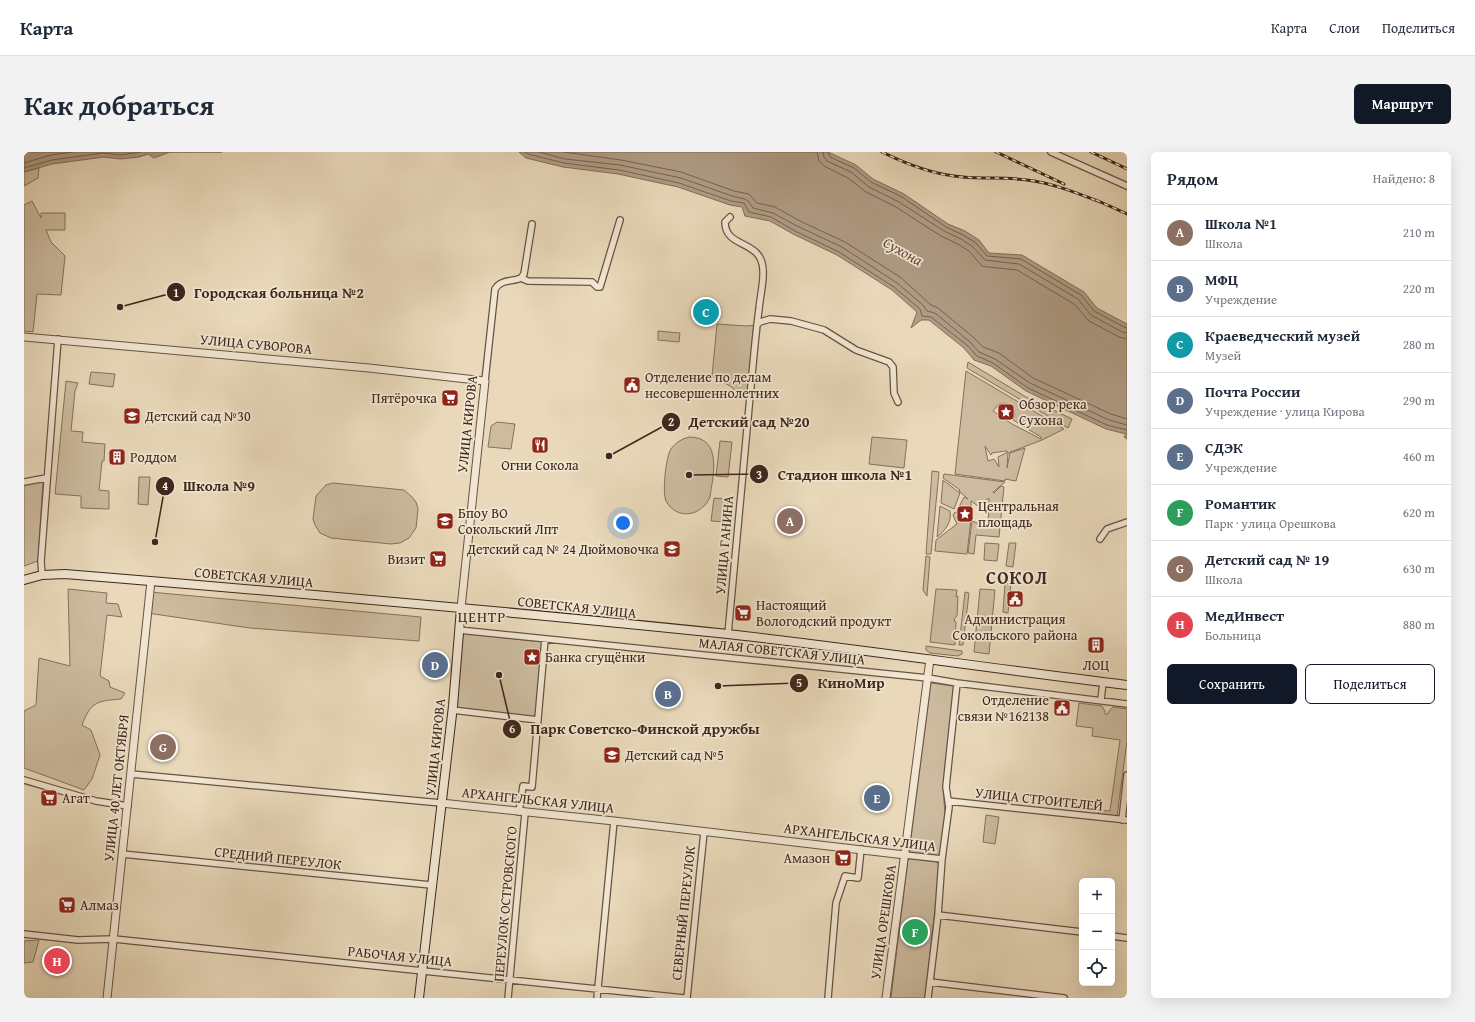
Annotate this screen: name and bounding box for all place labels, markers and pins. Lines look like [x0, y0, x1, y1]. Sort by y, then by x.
callout: Городская больница №2 [166, 279, 372, 306]
pin: C [693, 297, 719, 327]
place label: Отделение по делам несовершеннолетних [645, 367, 780, 403]
public building icon: Отделение по делам несовершеннолетних [622, 375, 642, 395]
place label: Пятёрочка [371, 388, 437, 408]
supermarket icon: Пятёрочка [440, 388, 460, 408]
place label: Обзор река Сухона [1019, 394, 1087, 430]
place icon: Обзор река Сухона [996, 402, 1016, 422]
school or university icon: Детский сад №30 [122, 406, 142, 426]
place label: Детский сад №30 [144, 406, 251, 426]
callout: Детский сад №20 [661, 409, 818, 436]
restaurant icon: Огни Сокола [530, 435, 550, 455]
building icon: Роддом [107, 447, 127, 467]
place label: Роддом [130, 447, 177, 467]
place label: Огни Сокола [501, 455, 579, 475]
callout: Стадион школа №1 [749, 461, 920, 488]
callout: Школа №9 [155, 472, 263, 499]
place label: Центральная площадь [978, 496, 1059, 532]
place label: Бпоу ВО Сокольский Лпт [458, 503, 559, 539]
place icon: Центральная площадь [955, 504, 975, 524]
pin: A [777, 506, 803, 536]
school or university icon: Бпоу ВО Сокольский Лпт [435, 511, 455, 531]
place label: Детский сад № 24 Дюймовочка [466, 539, 659, 559]
school or university icon: Детский сад № 24 Дюймовочка [662, 539, 682, 559]
place label: Визит [388, 549, 425, 569]
supermarket icon: Визит [428, 549, 448, 569]
public building icon: Администрация Сокольского района [1005, 589, 1025, 609]
place label: Настоящий Вологодский продукт [756, 595, 892, 631]
supermarket icon: Настоящий Вологодский продукт [733, 603, 753, 623]
place label: Администрация Сокольского района [953, 609, 1078, 645]
building icon: ЛОЦ [1086, 635, 1106, 655]
place icon: Банка сгущёнки [522, 647, 542, 667]
place label: Банка сгущёнки [545, 647, 645, 667]
pin: D [422, 650, 448, 680]
place label: ЛОЦ [1083, 655, 1109, 675]
callout: КиноМир [789, 670, 892, 697]
pin: B [655, 679, 681, 709]
place label: Отделение связи №162138 [958, 690, 1049, 726]
public building icon: Отделение связи №162138 [1052, 698, 1072, 718]
callout: Парк Советско-Финской дружбы [502, 715, 768, 742]
pin: G [150, 732, 176, 762]
school or university icon: Детский сад №5 [602, 745, 622, 765]
place label: Детский сад №5 [624, 745, 724, 765]
pin: E [864, 783, 890, 813]
supermarket icon: Агат [39, 788, 59, 808]
place label: Агат [62, 788, 90, 808]
place label: Амазон [784, 848, 830, 868]
supermarket icon: Амазон [833, 848, 853, 868]
supermarket icon: Алмаз [57, 895, 77, 915]
place label: Алмаз [80, 895, 119, 915]
pin: F [902, 917, 928, 947]
pin: H [44, 946, 70, 976]

